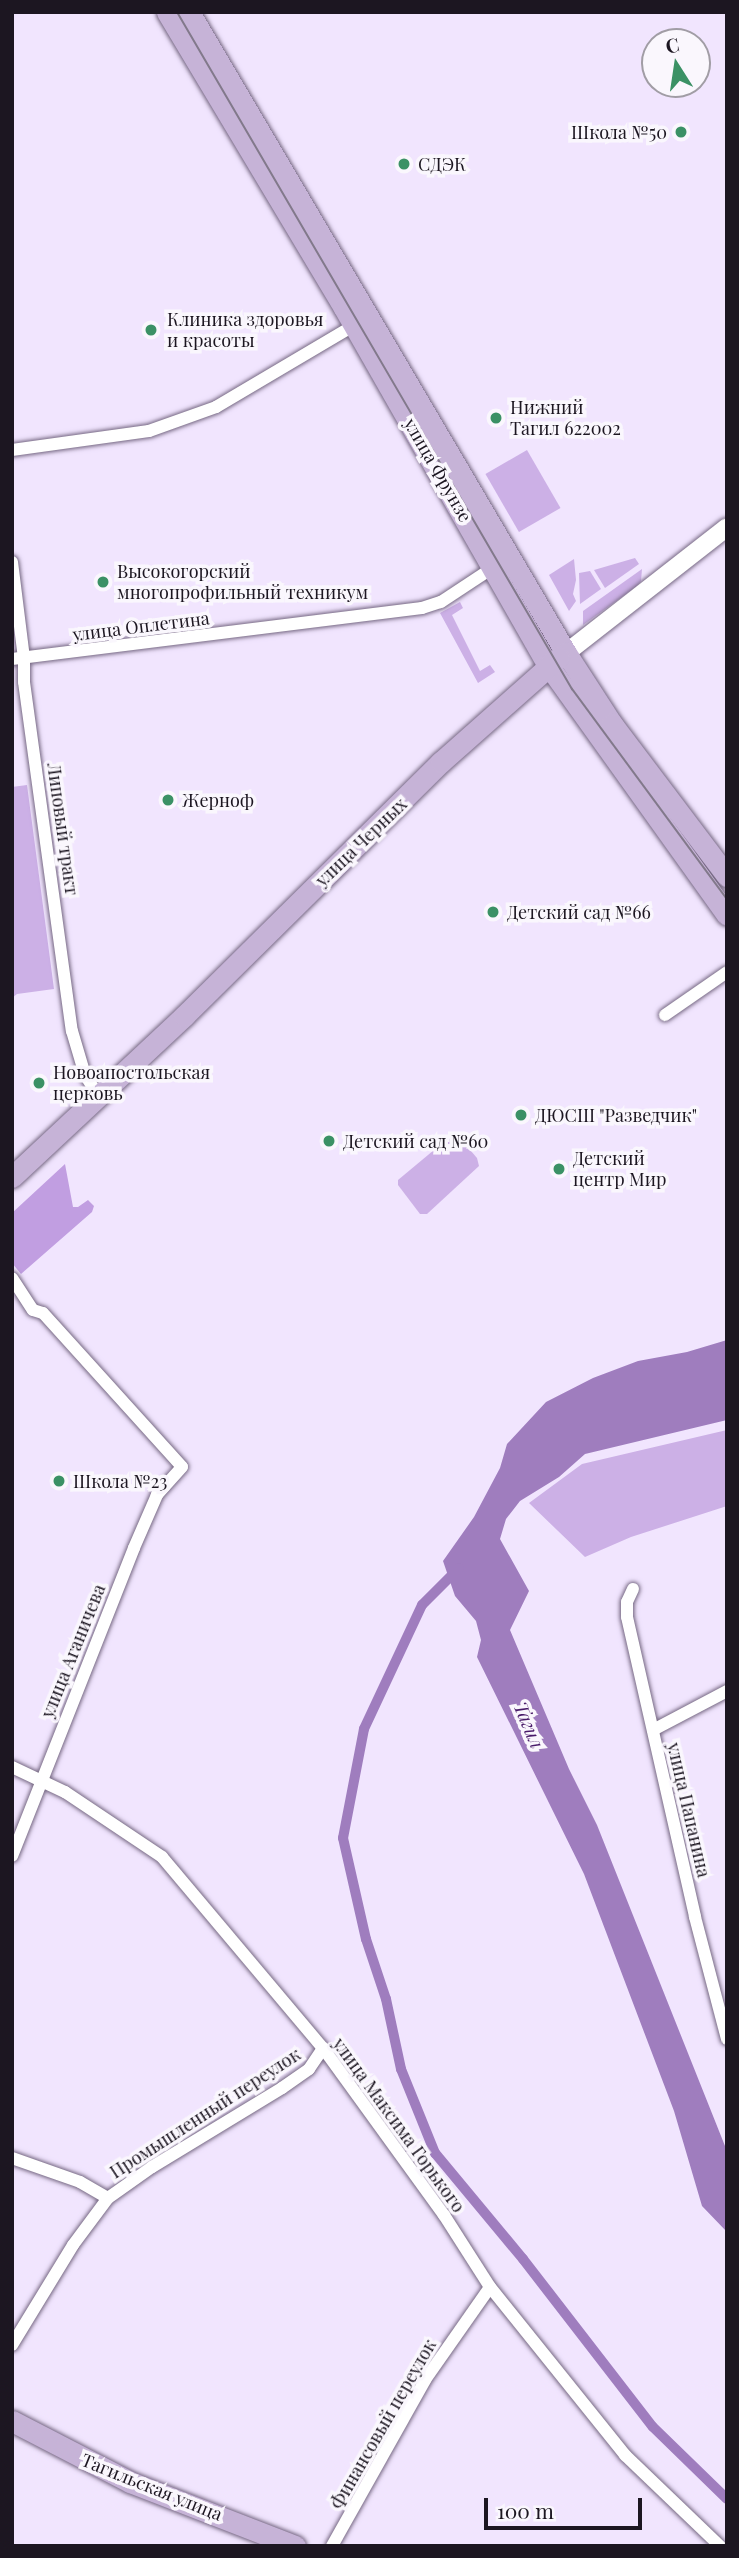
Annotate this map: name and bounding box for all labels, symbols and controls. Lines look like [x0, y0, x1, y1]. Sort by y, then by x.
north arrow [641, 28, 711, 98]
text: С [663, 30, 681, 59]
place label: Школа №50 [571, 121, 667, 143]
marker: Школа №50 [673, 124, 689, 140]
place label: СДЭК [418, 153, 466, 175]
marker: СДЭК [396, 156, 412, 172]
place label: Клиника здоровья и красоты [167, 309, 324, 352]
marker: Клиника здоровья и красоты [141, 320, 161, 340]
place label: Нижний Тагил 622002 [510, 397, 621, 440]
marker: Нижний Тагил 622002 [488, 410, 504, 426]
street label: улица Фрунзе [400, 414, 476, 526]
place label: Высокогорский многопрофильный техникум [117, 561, 368, 604]
marker: Высокогорский многопрофильный техникум [95, 574, 111, 590]
street label: улица Оплетина [71, 607, 211, 645]
street label: Липовый тракт [43, 761, 83, 897]
place label: Жерноф [182, 789, 254, 811]
marker: Жерноф [160, 792, 176, 808]
street label: улица Черных [311, 793, 411, 891]
place label: Детский сад №66 [507, 901, 651, 923]
marker: Детский сад №66 [485, 904, 501, 920]
place label: Новоапостольская церковь [53, 1062, 210, 1104]
marker: Новоапостольская церковь [31, 1075, 47, 1091]
place label: ДЮСШ "Разведчик" [535, 1104, 698, 1126]
marker: ДЮСШ "Разведчик" [513, 1107, 529, 1123]
place label: Детский сад №60 [343, 1130, 488, 1152]
marker: Детский сад №60 [321, 1133, 337, 1149]
place label: Детский центр Мир [573, 1148, 666, 1190]
marker: Детский центр Мир [551, 1161, 567, 1177]
place label: Школа №23 [73, 1470, 167, 1492]
marker: Школа №23 [51, 1473, 67, 1489]
street label: улица Аганичева [36, 1581, 110, 1721]
water label: Тагил [509, 1698, 549, 1752]
street label: улица Папанина [663, 1740, 715, 1880]
street label: улица Максима Горького [328, 2034, 470, 2216]
street label: Промышленный переулок [106, 2043, 304, 2183]
street label: Финансовый переулок [326, 2335, 440, 2513]
street label: Тагильская улица [79, 2449, 225, 2525]
scale bar [487, 2484, 644, 2528]
text: 100 m [497, 2496, 554, 2524]

